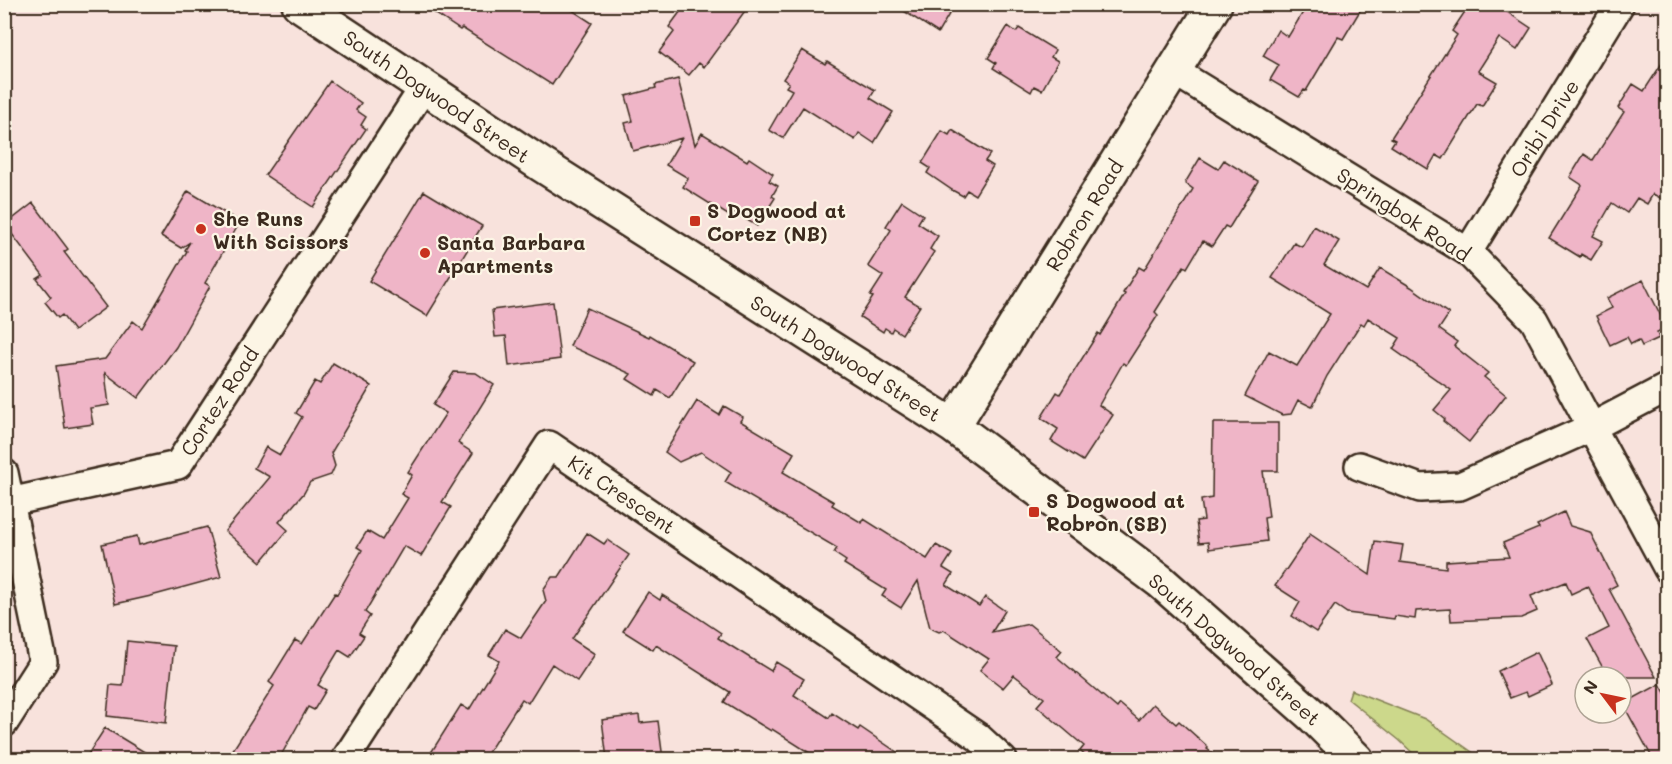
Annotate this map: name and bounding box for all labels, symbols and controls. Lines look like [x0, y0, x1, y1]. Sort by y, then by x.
street label: South Dogwood Street [339, 24, 535, 168]
street label: Oribi Drive [1504, 74, 1584, 182]
street label: Robron Road [1039, 154, 1129, 276]
street label: Springbok Road [1332, 161, 1476, 267]
place label: S Dogwood at Cortez (NB) [707, 197, 846, 246]
place label: She Runs With Scissors [213, 205, 349, 254]
marker: S Dogwood at Cortez (NB) [688, 214, 702, 228]
marker: She Runs With Scissors [194, 222, 208, 236]
place label: Santa Barbara Apartments [437, 229, 586, 278]
marker: Santa Barbara Apartments [418, 246, 432, 260]
street label: South Dogwood Street [746, 289, 946, 427]
street label: Cortez Road [174, 342, 264, 460]
street label: Kit Crescent [563, 449, 681, 539]
place label: S Dogwood at Robron (SB) [1046, 487, 1185, 536]
marker: S Dogwood at Robron (SB) [1027, 505, 1041, 519]
street label: South Dogwood Street [1144, 567, 1326, 731]
north arrow [1573, 665, 1633, 725]
text: N [1578, 676, 1602, 698]

